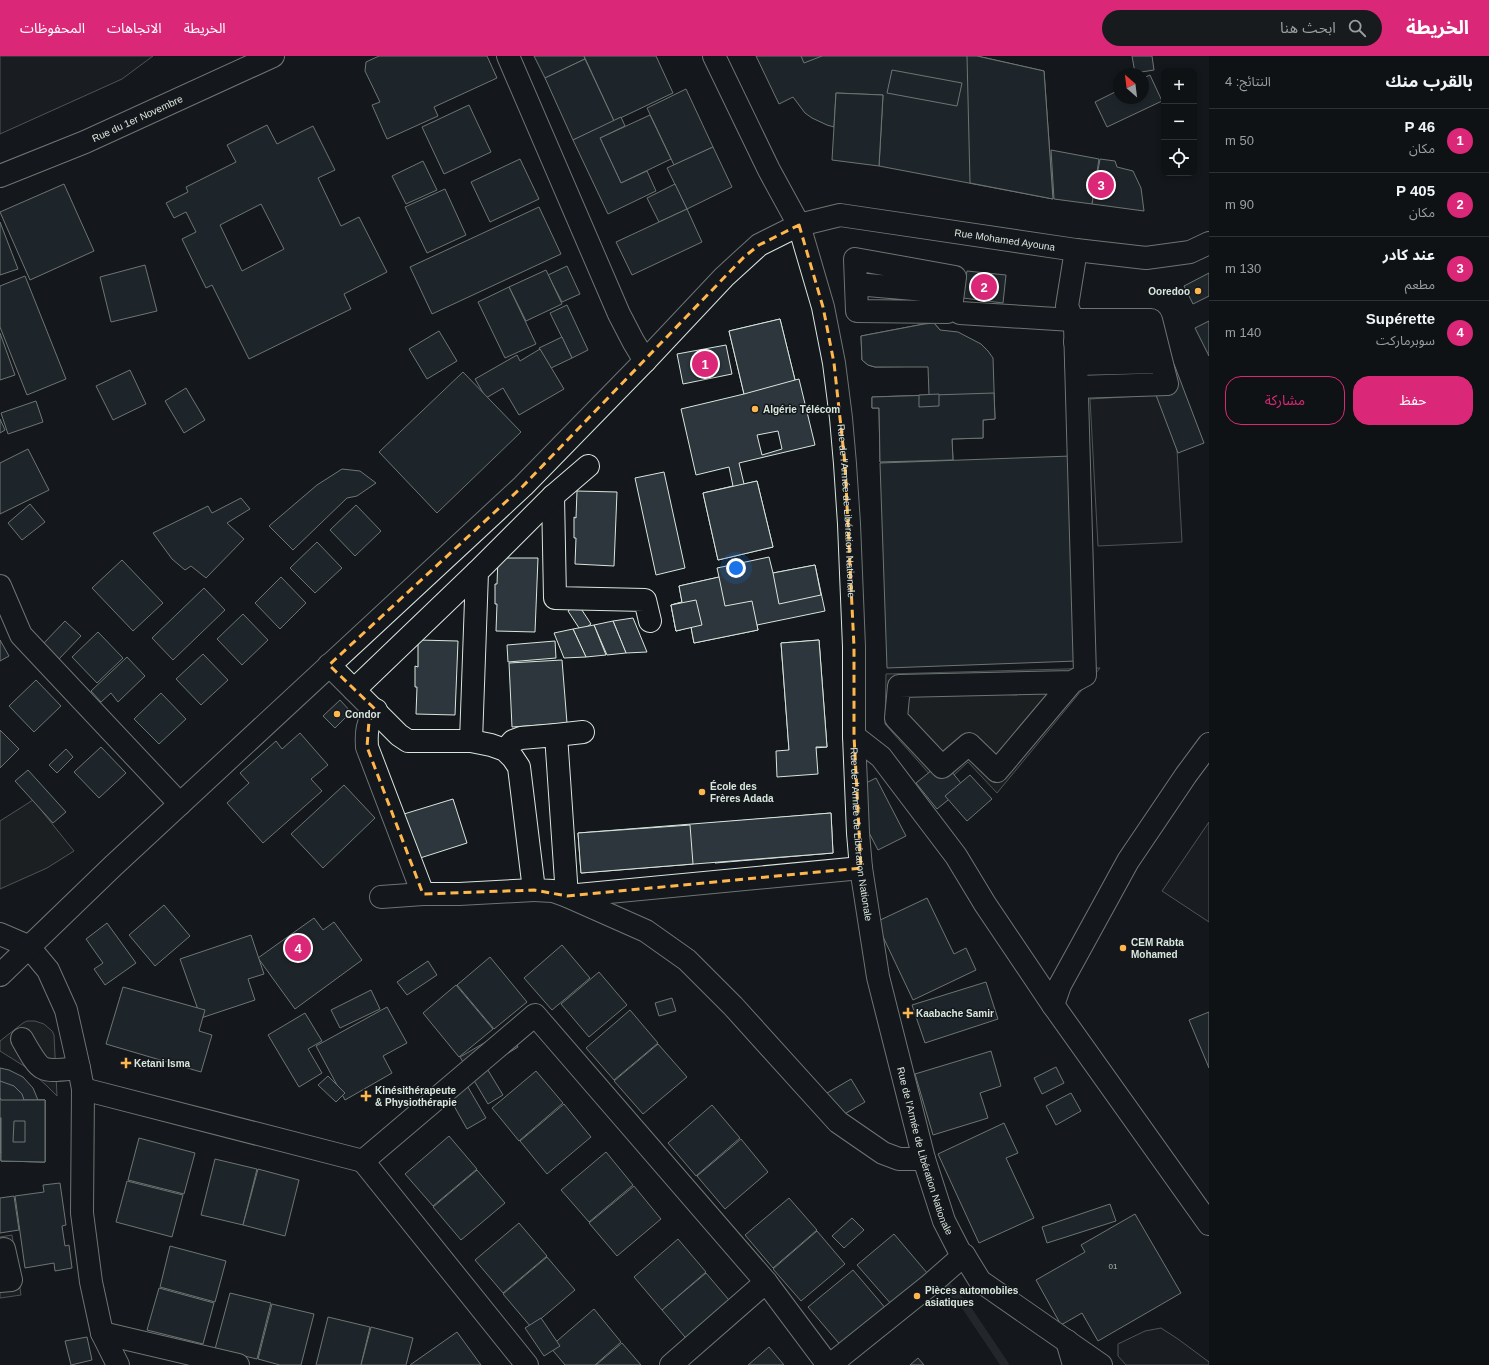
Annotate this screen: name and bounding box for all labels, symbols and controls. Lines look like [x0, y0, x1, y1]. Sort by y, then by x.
search box [1102, 10, 1382, 46]
icon: search [1346, 17, 1368, 39]
text: الخريطة [1406, 17, 1469, 38]
text: ابحث هنا [1280, 19, 1336, 36]
text: المحفوظات [20, 20, 85, 36]
text: الاتجاهات [107, 20, 162, 36]
text: الخريطة [184, 20, 226, 36]
north arrow [1113, 68, 1149, 104]
map controls [1161, 68, 1197, 176]
button: + [1161, 68, 1197, 104]
text: بالقرب منك [1385, 72, 1473, 91]
text: النتائج: 4 [1225, 74, 1271, 89]
street label: Rue du 1er Novembre [90, 92, 185, 144]
button: − [1161, 104, 1197, 140]
text: P 46 [1404, 118, 1435, 135]
text: 50 m [1225, 133, 1254, 148]
text: 1 [1456, 133, 1464, 148]
button: locate [1161, 140, 1197, 176]
text: مكان [1409, 141, 1435, 156]
pin: 3 [1088, 170, 1114, 200]
text: P 405 [1396, 182, 1435, 199]
text: 90 m [1225, 197, 1254, 212]
text: 2 [1456, 197, 1464, 212]
text: مكان [1409, 205, 1435, 220]
street label: Rue Mohamed Ayouna [954, 227, 1056, 252]
text: عند كادر [1383, 246, 1435, 263]
text: 130 m [1225, 261, 1261, 276]
text: 3 [1456, 261, 1464, 276]
pin: 2 [971, 272, 997, 302]
text: مطعم [1405, 277, 1435, 292]
place label: Ooredoo [1148, 286, 1190, 297]
marker: Ooredoo [1193, 286, 1203, 296]
text: Supérette [1366, 310, 1435, 327]
text: 140 m [1225, 325, 1261, 340]
text: 4 [1456, 325, 1464, 340]
text: سوبرماركت [1376, 333, 1435, 348]
pin: 1 [692, 349, 718, 379]
button: مشاركة [1225, 376, 1345, 425]
button: حفظ [1353, 376, 1473, 425]
marker: Algérie Télécom [750, 404, 760, 414]
place label: Algérie Télécom [763, 404, 840, 415]
street label: Rue de l'Armée de Libération Nationale [836, 423, 858, 599]
your location [726, 558, 746, 578]
marker: Condor [332, 709, 342, 719]
place label: Condor [345, 709, 381, 720]
street label: Rue de l'Armée de Libération Nationale [849, 747, 875, 922]
place label: École des Frères Adada [710, 780, 774, 804]
marker: École des Frères Adada [697, 787, 707, 797]
pin: 4 [285, 933, 311, 963]
place label: CEM Rabta Mohamed [1131, 937, 1184, 960]
marker: CEM Rabta Mohamed [1118, 943, 1128, 953]
marker: Kaabache Samir [903, 1008, 913, 1018]
place label: Kaabache Samir [916, 1008, 994, 1019]
marker: Ketani Isma [121, 1058, 131, 1068]
place label: Ketani Isma [134, 1058, 191, 1069]
street label: Rue de l'Armée de Libération Nationale [895, 1066, 956, 1237]
place label: Kinésithérapeute & Physiothérapie [375, 1085, 457, 1108]
marker: Kinésithérapeute & Physiothérapie [360, 1090, 372, 1102]
house number: 01 [1109, 1262, 1118, 1271]
place label: Pièces automobiles asiatiques [925, 1285, 1019, 1308]
marker: Pièces automobiles asiatiques [912, 1291, 922, 1301]

